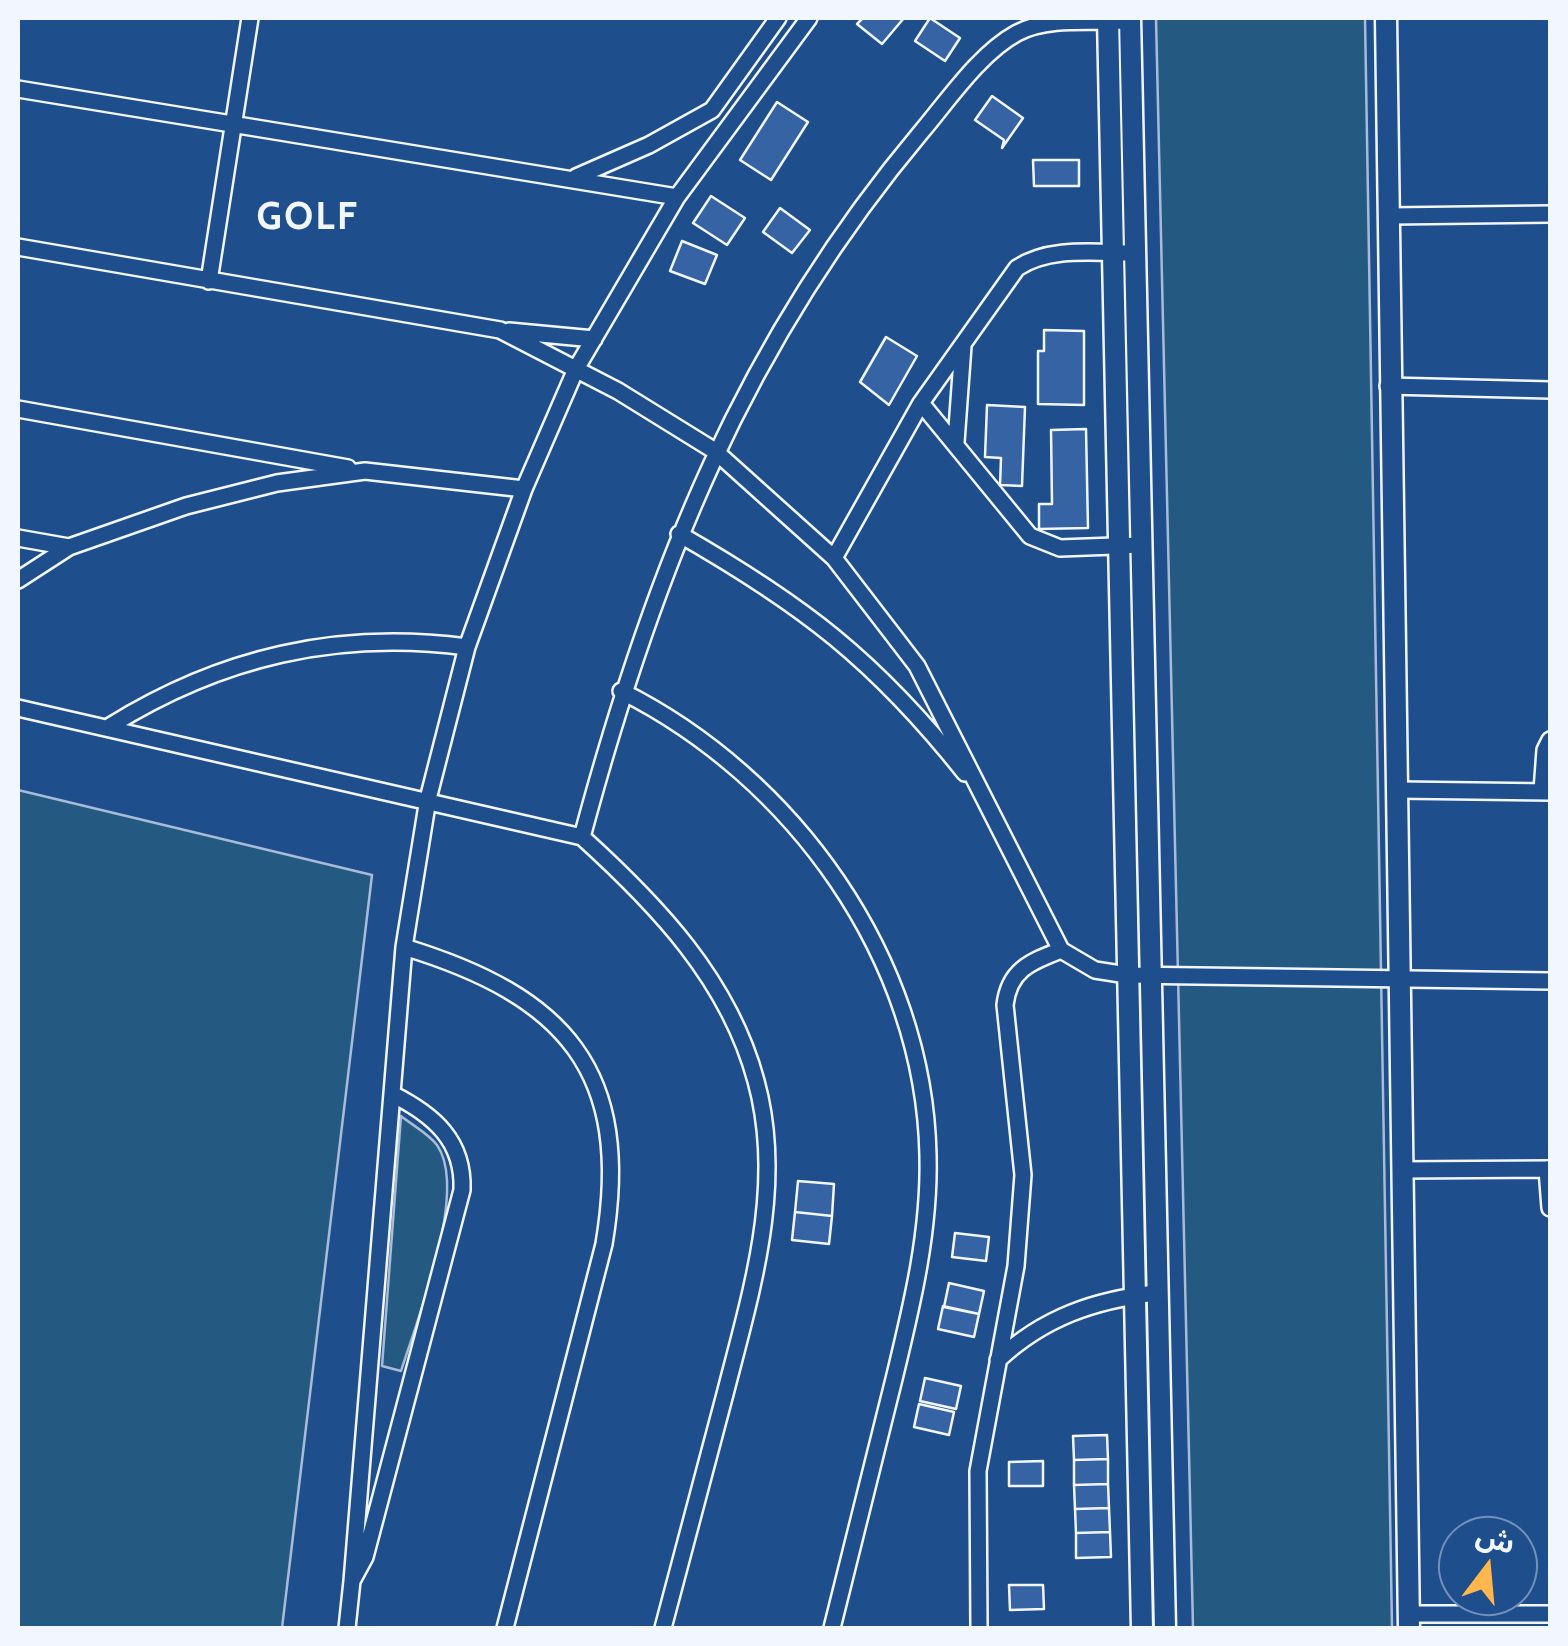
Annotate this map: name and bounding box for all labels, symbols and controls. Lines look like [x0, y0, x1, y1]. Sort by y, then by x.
district label: GOLF [256, 195, 360, 241]
north arrow [1438, 1516, 1538, 1616]
text: ش [1473, 1517, 1519, 1561]

